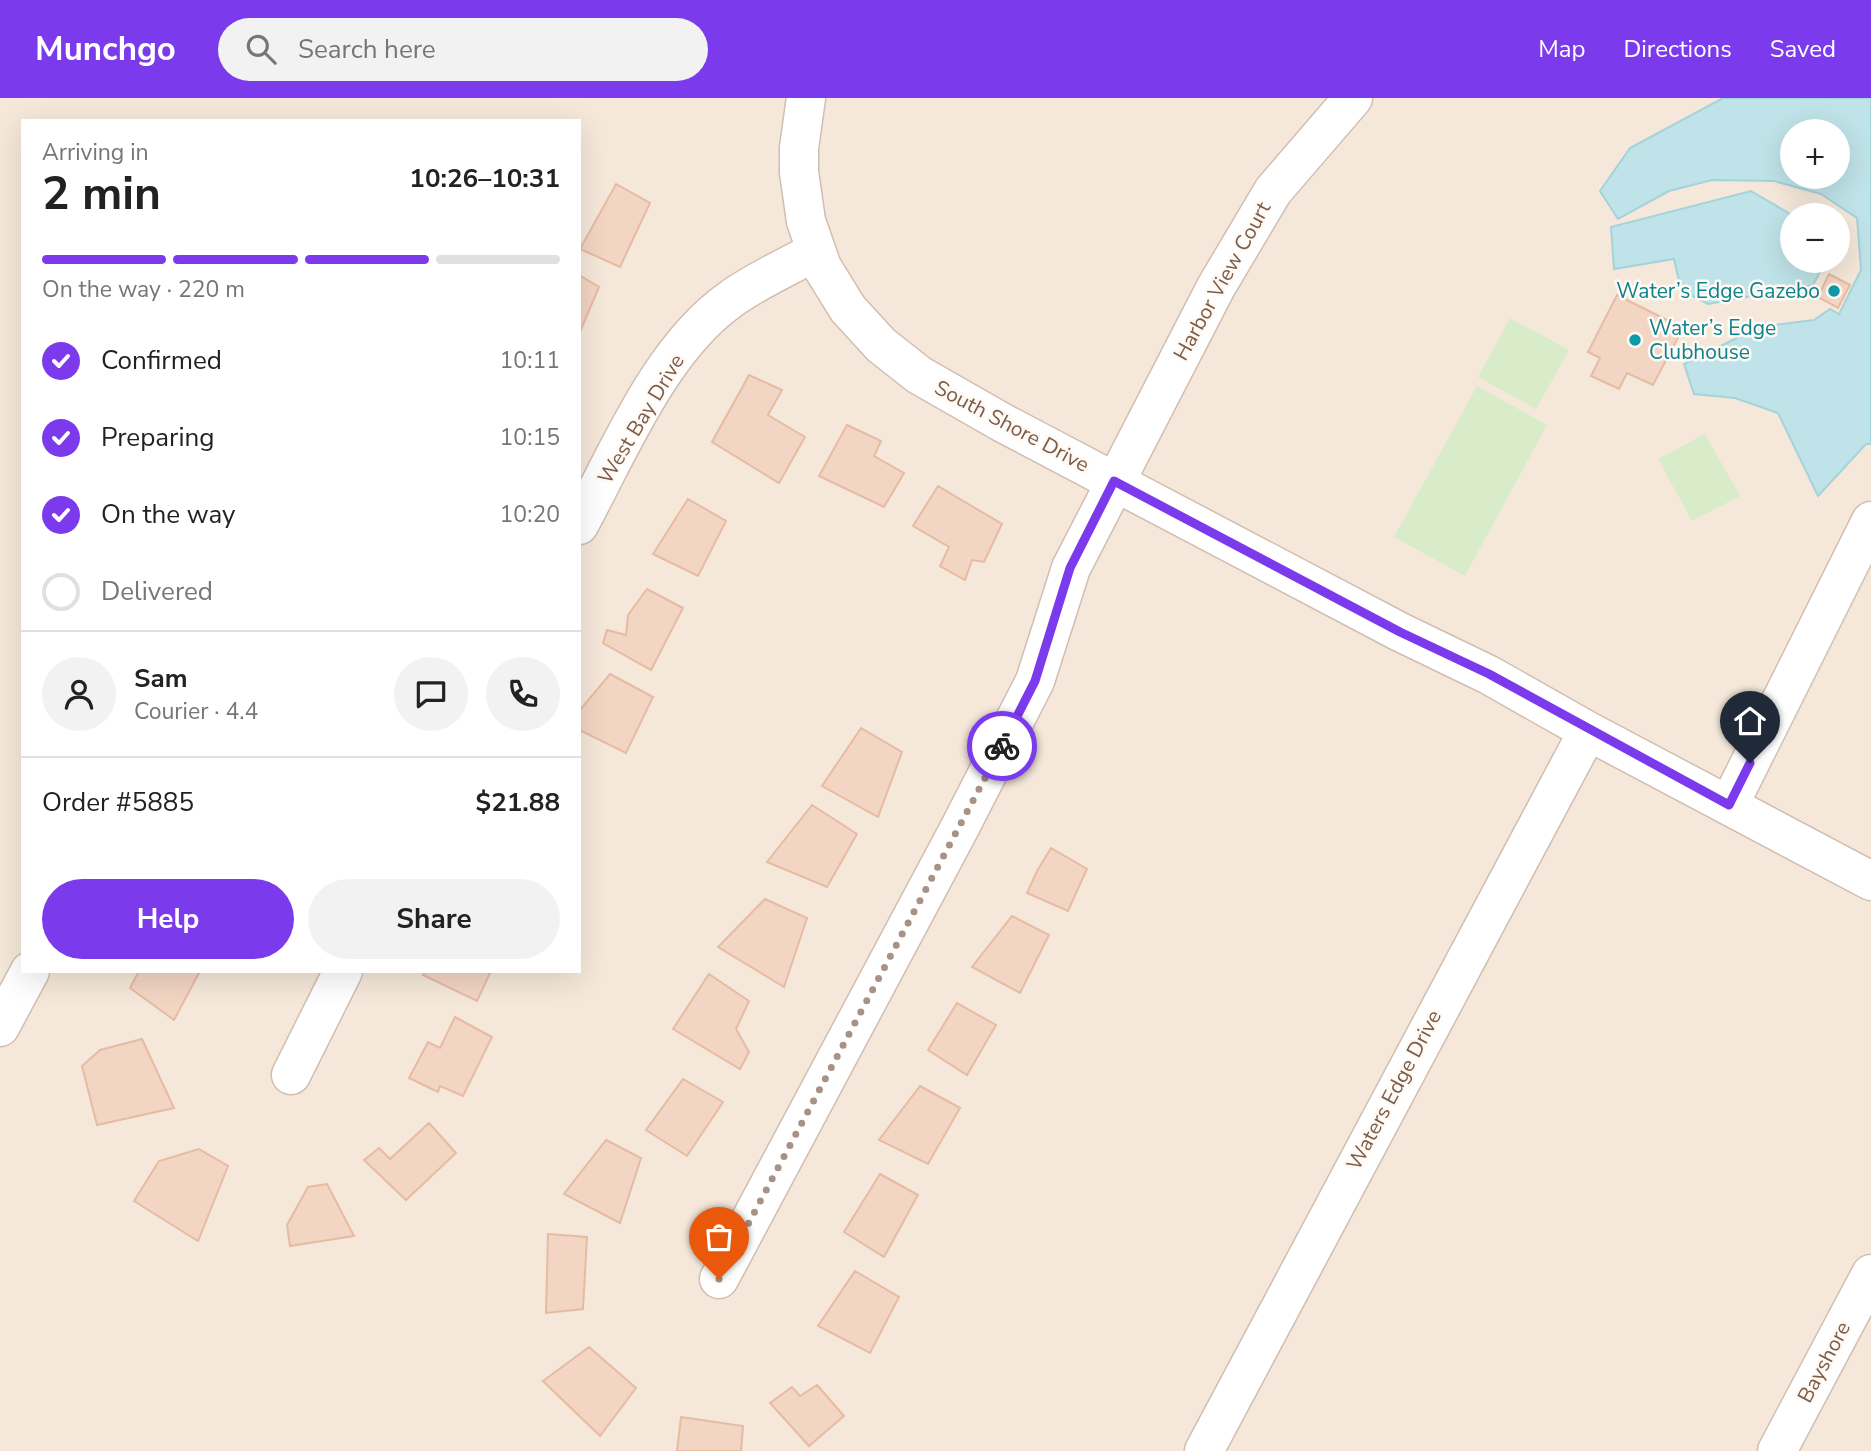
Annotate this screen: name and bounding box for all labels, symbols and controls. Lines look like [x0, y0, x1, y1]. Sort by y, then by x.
search box [218, 18, 708, 81]
text: Munchgo [35, 27, 176, 72]
icon: search [242, 30, 280, 68]
text: Search here [298, 32, 436, 67]
text: Map [1538, 33, 1585, 65]
text: Directions [1623, 33, 1732, 65]
text: Saved [1770, 33, 1836, 65]
map controls [1780, 119, 1850, 273]
button: + [1780, 119, 1850, 189]
text: Arriving in [42, 137, 149, 168]
text: 10:26–10:31 [409, 161, 560, 196]
text: 2 min [42, 162, 161, 225]
street label: Harbor View Court [1167, 196, 1278, 365]
button: − [1780, 203, 1850, 273]
text: On the way · 220 m [42, 274, 245, 305]
place label: Water’s Edge Gazebo [1616, 277, 1820, 305]
marker: Water’s Edge Gazebo [1826, 283, 1842, 299]
place label: Water’s Edge Clubhouse [1649, 314, 1776, 366]
marker: Water’s Edge Clubhouse [1627, 332, 1643, 348]
icon: check [42, 342, 80, 380]
text: Confirmed [101, 343, 222, 378]
text: 10:11 [500, 345, 560, 376]
street label: West Bay Drive [591, 349, 691, 489]
street label: South Shore Drive [930, 373, 1094, 479]
icon: check [42, 419, 80, 457]
text: Preparing [101, 420, 214, 455]
text: 10:15 [500, 422, 560, 453]
icon: check [42, 496, 80, 534]
text: On the way [101, 497, 235, 532]
text: 10:20 [500, 499, 560, 530]
text: Delivered [101, 574, 213, 609]
button: person [42, 657, 116, 731]
button: chat [394, 657, 468, 731]
button: phone [486, 657, 560, 731]
text: Sam [134, 661, 187, 696]
pin [1720, 691, 1780, 763]
text: Courier · 4.4 [134, 696, 258, 727]
icon: home [1731, 702, 1769, 740]
courier [967, 711, 1037, 781]
icon: bike [983, 727, 1021, 765]
text: Order #5885 [42, 785, 194, 820]
text: $21.88 [476, 785, 560, 820]
button: Help [42, 879, 294, 959]
button: Share [308, 879, 560, 959]
street label: Waters Edge Drive [1340, 1005, 1448, 1175]
pin [689, 1207, 749, 1279]
icon: bag [700, 1218, 738, 1256]
street label: Bayshore [1791, 1317, 1857, 1407]

